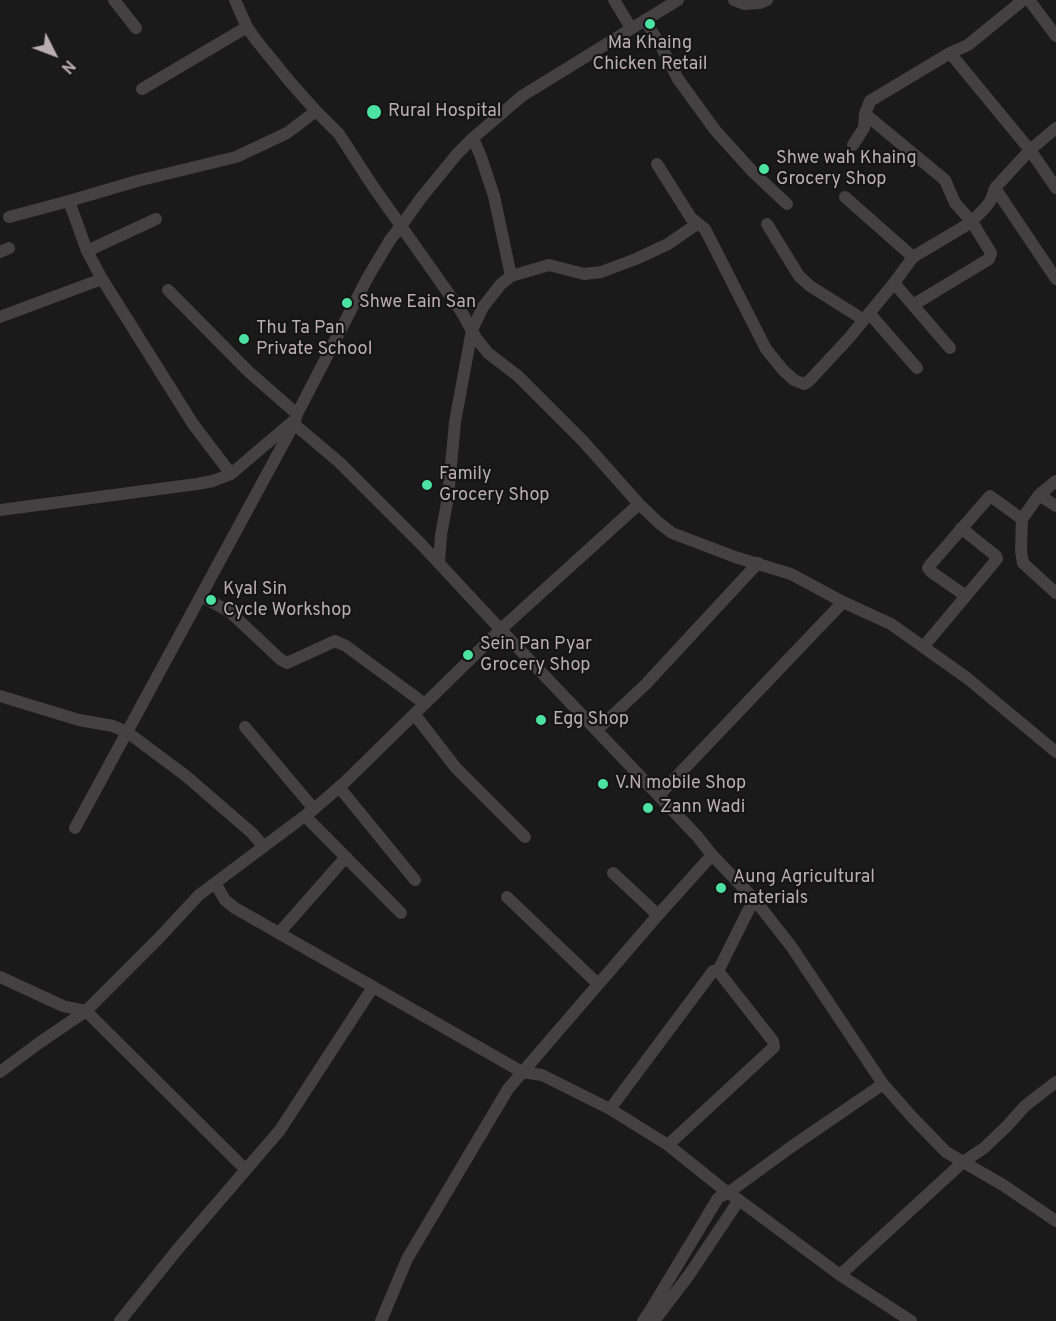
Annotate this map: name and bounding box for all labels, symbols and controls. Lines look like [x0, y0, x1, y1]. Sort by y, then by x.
marker: Ma Khaing Chicken Retail [643, 17, 657, 31]
north arrow [24, 24, 84, 84]
place label: Ma Khaing Chicken Retail [592, 33, 708, 76]
text: N [56, 55, 79, 77]
place label: Rural Hospital [388, 101, 502, 123]
marker: Rural Hospital [365, 103, 383, 121]
place label: Shwe wah Khaing Grocery Shop [776, 148, 917, 190]
marker: Shwe wah Khaing Grocery Shop [757, 162, 771, 176]
place label: Shwe Eain San [359, 292, 476, 314]
marker: Shwe Eain San [340, 296, 354, 310]
place label: Thu Ta Pan Private School [256, 318, 372, 360]
marker: Thu Ta Pan Private School [237, 332, 251, 346]
place label: Family Grocery Shop [439, 464, 550, 506]
marker: Family Grocery Shop [420, 478, 434, 492]
place label: Kyal Sin Cycle Workshop [223, 579, 351, 622]
marker: Kyal Sin Cycle Workshop [204, 593, 218, 607]
place label: Sein Pan Pyar Grocery Shop [480, 634, 592, 676]
marker: Sein Pan Pyar Grocery Shop [461, 648, 475, 662]
place label: Egg Shop [553, 709, 629, 731]
marker: Egg Shop [534, 713, 548, 727]
place label: V.N mobile Shop [615, 773, 746, 795]
marker: V.N mobile Shop [596, 777, 610, 791]
place label: Zann Wadi [660, 797, 745, 819]
marker: Zann Wadi [641, 801, 655, 815]
place label: Aung Agricultural materials [733, 867, 875, 910]
marker: Aung Agricultural materials [714, 881, 728, 895]

